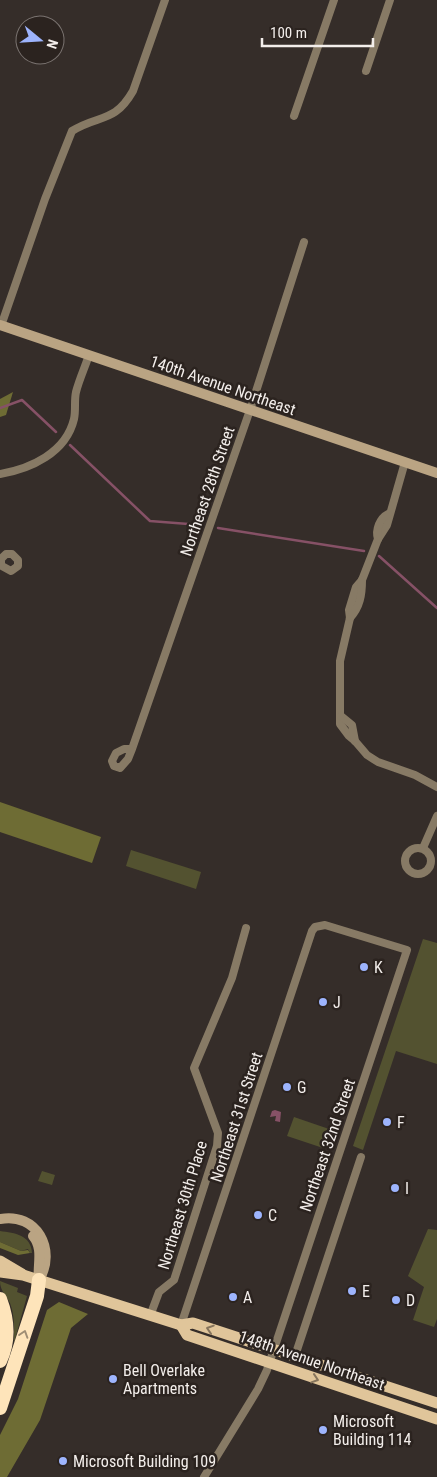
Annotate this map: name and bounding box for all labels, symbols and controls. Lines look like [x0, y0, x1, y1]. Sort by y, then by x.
north arrow [15, 15, 65, 65]
scale bar [262, 15, 373, 47]
text: 100 m [270, 24, 307, 42]
text: N [43, 37, 61, 51]
street label: 140th Avenue Northeast [148, 352, 298, 419]
street label: Northeast 28th Street [176, 424, 239, 559]
place label: K [374, 958, 383, 977]
marker: K [358, 961, 370, 973]
place label: J [333, 993, 341, 1012]
marker: J [317, 996, 329, 1008]
street label: Northeast 31st Street [206, 1050, 267, 1185]
street label: Northeast 32nd Street [296, 1076, 359, 1214]
place label: G [297, 1078, 306, 1097]
marker: G [281, 1081, 293, 1093]
place label: F [397, 1113, 405, 1132]
marker: F [381, 1116, 393, 1128]
street label: Northeast 30th Place [154, 1139, 211, 1272]
place label: I [405, 1179, 409, 1198]
marker: I [389, 1182, 401, 1194]
place label: C [268, 1206, 277, 1225]
marker: C [252, 1209, 264, 1221]
place label: E [362, 1282, 370, 1301]
marker: E [346, 1285, 358, 1297]
place label: A [243, 1288, 252, 1307]
marker: A [227, 1291, 239, 1303]
place label: D [406, 1291, 415, 1310]
marker: D [390, 1294, 402, 1306]
one-way arrow [206, 1324, 215, 1334]
street label: 148th Avenue Northeast [237, 1327, 387, 1394]
one-way arrow [19, 1330, 29, 1338]
place label: Bell Overlake Apartments [123, 1361, 205, 1398]
marker: Bell Overlake Apartments [107, 1373, 119, 1385]
one-way arrow [310, 1373, 319, 1383]
place label: Microsoft Building 114 [333, 1412, 412, 1449]
marker: Microsoft Building 114 [317, 1424, 329, 1436]
place label: Microsoft Building 109 [73, 1452, 216, 1471]
marker: Microsoft Building 109 [57, 1455, 69, 1467]

